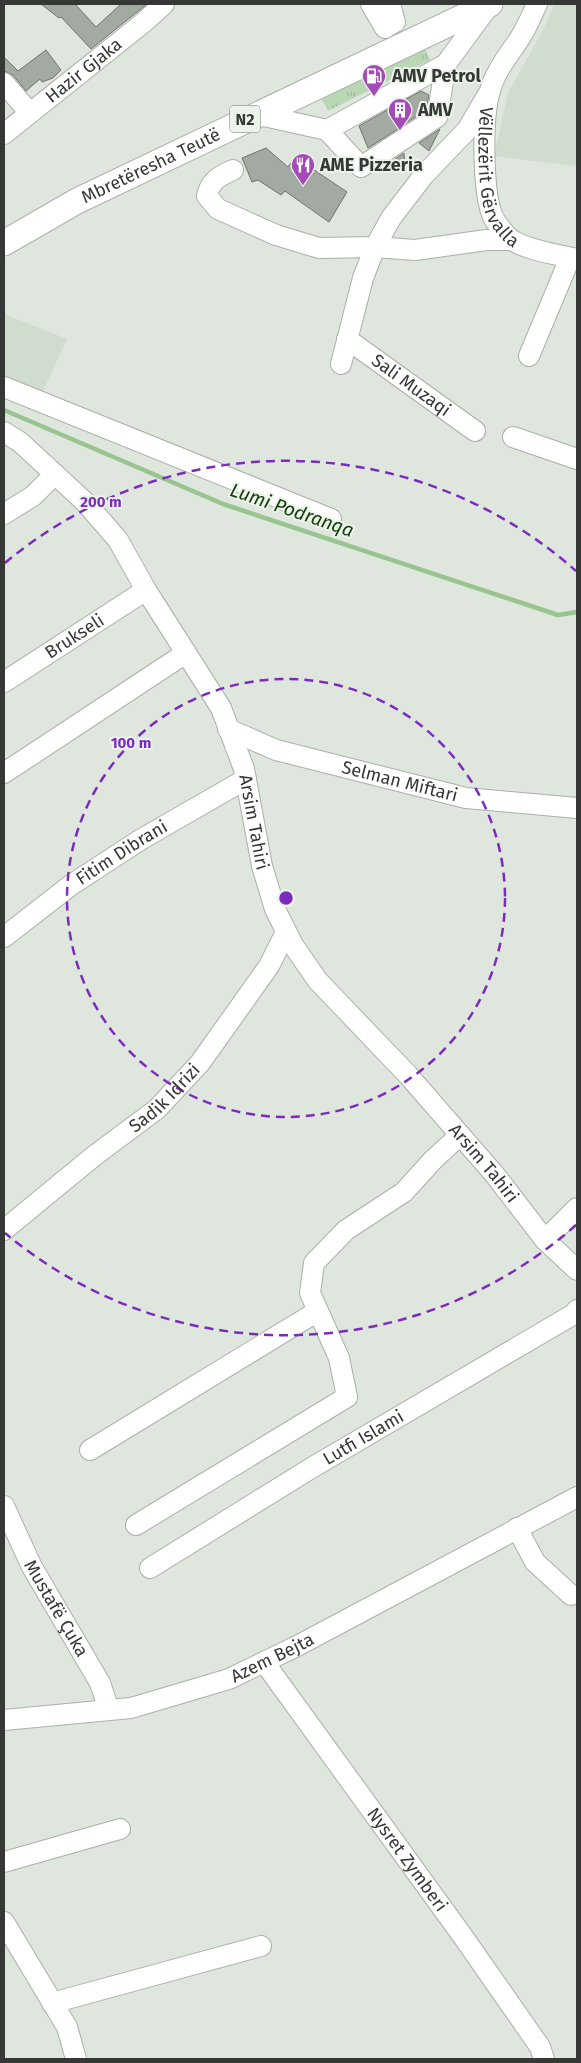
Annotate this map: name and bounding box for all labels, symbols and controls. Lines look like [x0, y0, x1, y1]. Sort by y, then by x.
street label: Hazir Gjaka [41, 33, 126, 108]
fuel station icon: AMV Petrol [361, 63, 387, 97]
place label: AMV Petrol [391, 65, 481, 87]
building icon: AMV [387, 97, 413, 131]
place label: AMV [417, 99, 454, 121]
road number: N2 [230, 106, 260, 132]
street label: Vëllezërit Gërvalla [473, 106, 523, 252]
street label: Mbretëresha Teutë [78, 123, 224, 208]
restaurant icon: AME Pizzeria [290, 152, 316, 186]
place label: AME Pizzeria [319, 154, 423, 176]
street label: Sali Muzaqi [367, 349, 455, 421]
water label: Lumi Podranqa [227, 478, 357, 542]
text: 200 m [80, 493, 122, 511]
street label: Brukseli [41, 609, 108, 664]
text: 100 m [111, 734, 151, 752]
street label: Selman Miftari [339, 756, 460, 806]
street label: Arsim Tahiri [234, 773, 274, 873]
street label: Fitim Dibrani [72, 816, 171, 890]
centre of rings [277, 889, 295, 907]
street label: Sadik Idrizi [124, 1059, 205, 1137]
street label: Arsim Tahiri [444, 1119, 523, 1207]
street label: Lutfi Islami [319, 1405, 408, 1470]
street label: Mustafë Çuka [19, 1556, 93, 1661]
street label: Azem Bejta [227, 1628, 318, 1688]
street label: Nysret Zymberi [362, 1803, 452, 1916]

